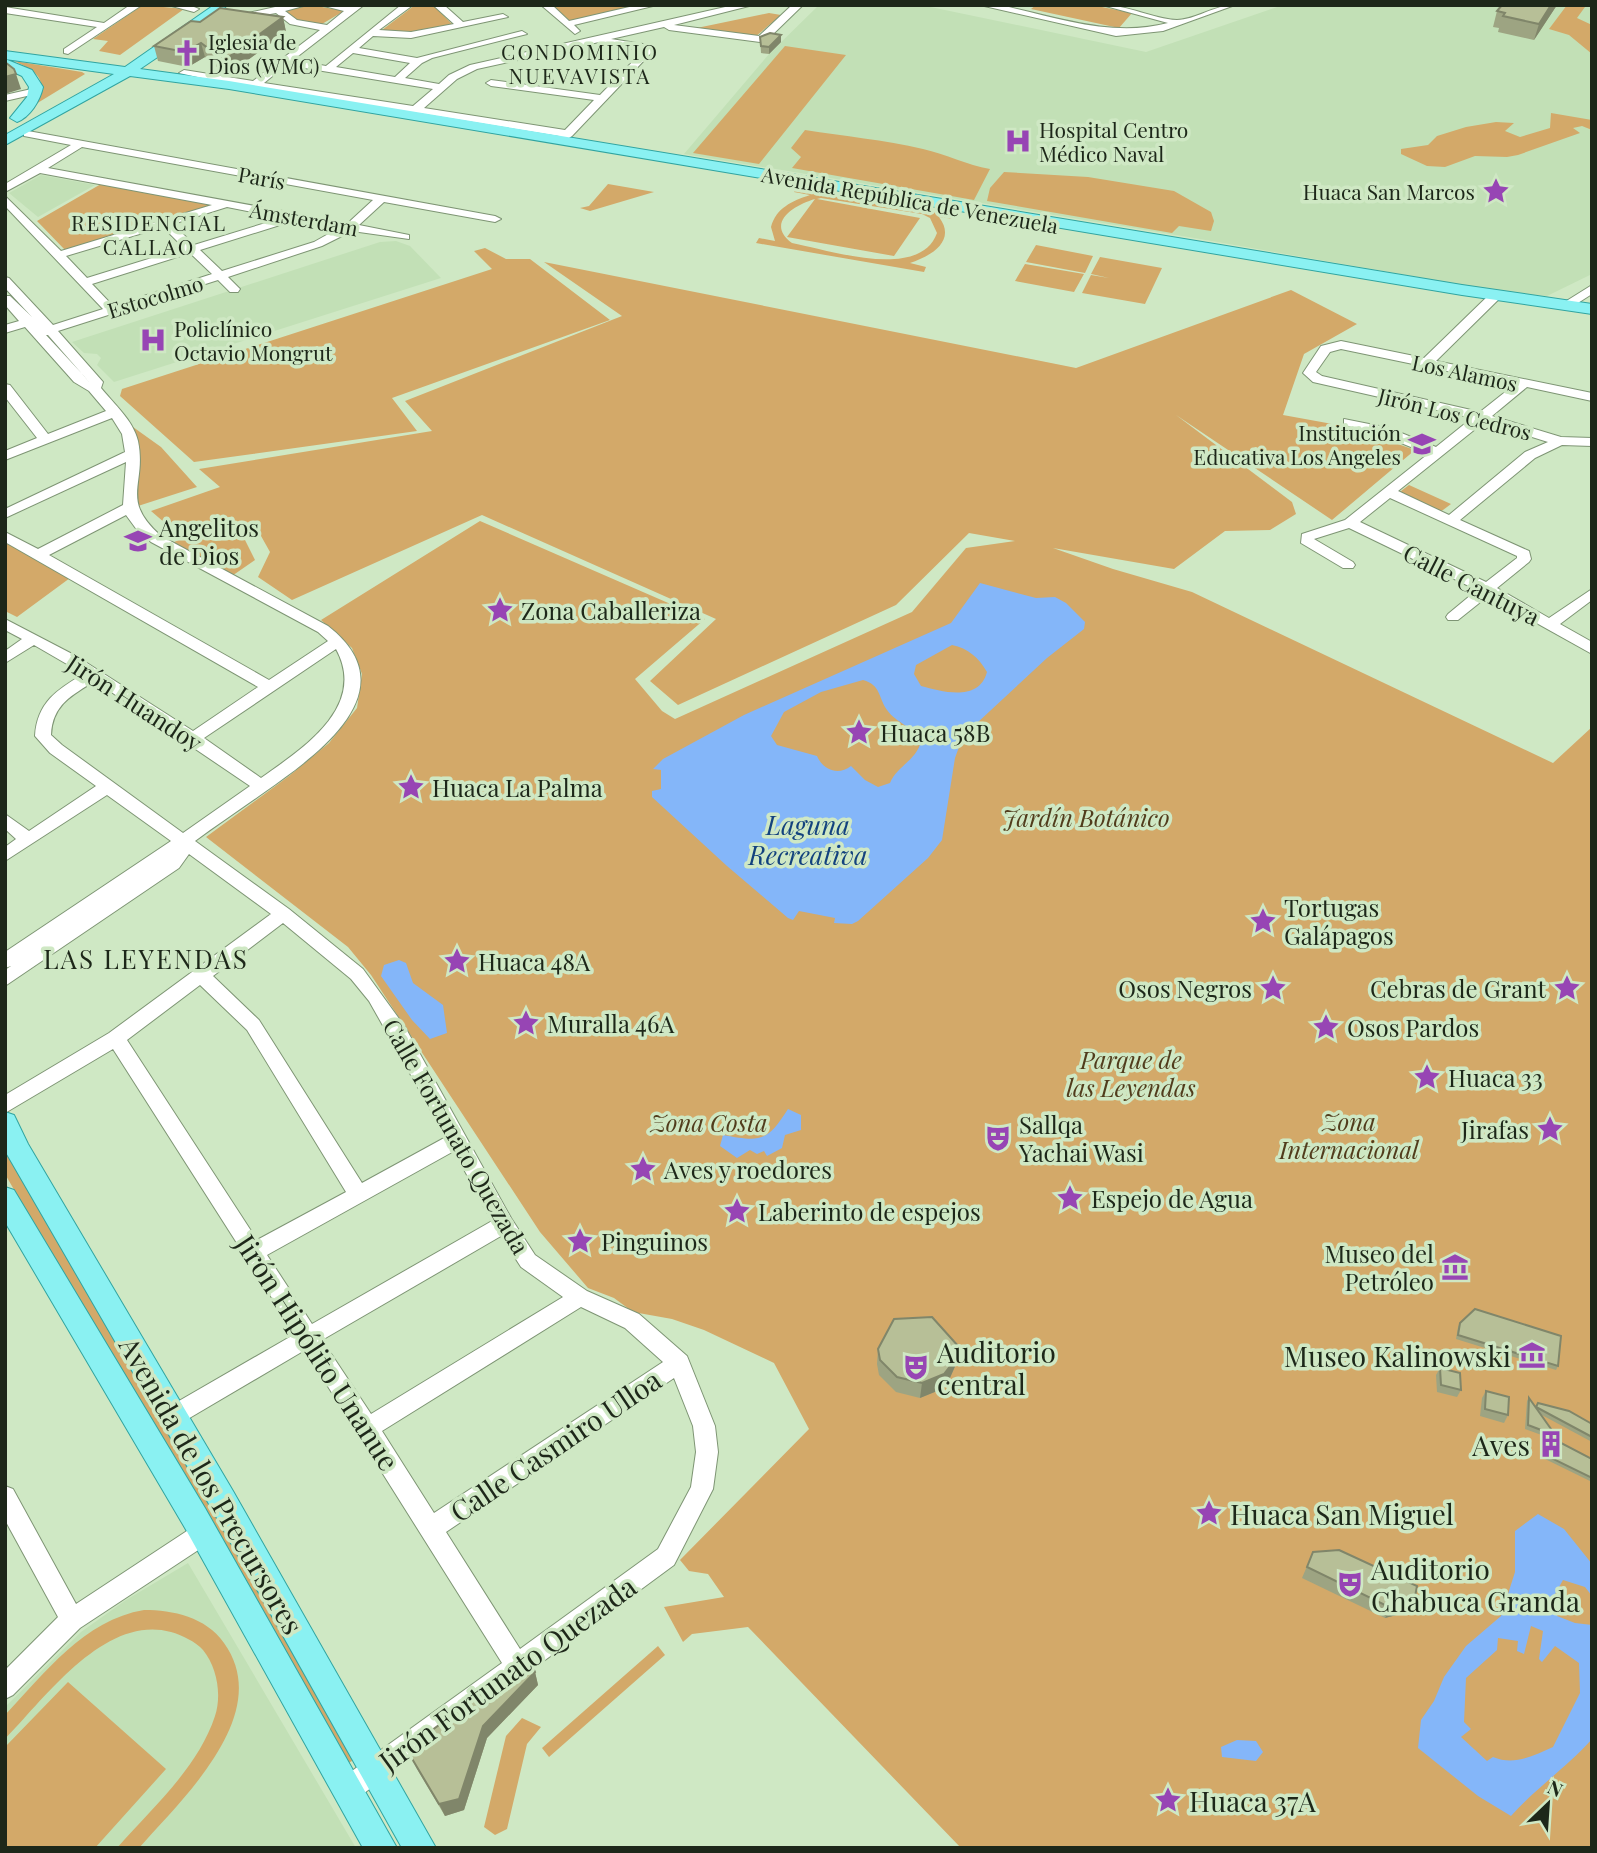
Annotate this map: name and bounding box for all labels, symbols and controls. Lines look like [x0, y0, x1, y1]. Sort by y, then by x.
place label: Iglesia de Dios (WMC) [208, 27, 319, 79]
district label: CONDOMINIO NUEVAVISTA [501, 37, 659, 89]
church icon: Iglesia de Dios (WMC) [172, 38, 202, 68]
place label: Hospital Centro Médico Naval [1039, 115, 1188, 167]
hospital icon: Hospital Centro Médico Naval [1003, 126, 1033, 156]
street label: París [236, 159, 288, 195]
street label: Avenida República de Venezuela [759, 159, 1061, 239]
place icon: Huaca San Marcos [1481, 176, 1511, 206]
place label: Huaca San Marcos [1303, 177, 1475, 205]
street label: Ámsterdam [247, 195, 361, 241]
district label: RESIDENCIAL CALLAO [71, 208, 227, 260]
street label: Estocolmo [104, 268, 206, 324]
place label: Policlínico Octavio Mongrut [174, 314, 333, 366]
hospital icon: Policlínico Octavio Mongrut [138, 325, 168, 355]
street label: Los Alamos [1410, 347, 1520, 397]
street label: Jirón Los Cedros [1375, 380, 1534, 446]
place label: Institución Educativa Los Angeles [1193, 418, 1401, 470]
school or university icon: Institución Educativa Los Angeles [1407, 429, 1437, 459]
place label: Angelitos de Dios [158, 511, 259, 571]
school or university icon: Angelitos de Dios [123, 526, 153, 556]
street label: Calle Cantuya [1398, 536, 1546, 632]
place label: Zona Caballeriza [521, 594, 701, 626]
place icon: Zona Caballeriza [485, 595, 515, 625]
street label: Jirón Huandoy [60, 646, 209, 758]
place label: Huaca 58B [880, 716, 991, 748]
place icon: Huaca 58B [844, 717, 874, 747]
place label: Huaca La Palma [432, 771, 603, 803]
place icon: Huaca La Palma [396, 772, 426, 802]
park label: Jardín Botánico [1002, 801, 1170, 833]
water label: Laguna Recreativa [747, 807, 868, 872]
place label: Tortugas Galápagos [1284, 891, 1394, 951]
place icon: Tortugas Galápagos [1248, 906, 1278, 936]
district label: LAS LEYENDAS [43, 941, 249, 976]
place label: Huaca 48A [478, 945, 591, 977]
place icon: Huaca 48A [442, 946, 472, 976]
place label: Osos Negros [1118, 972, 1252, 1004]
place label: Cebras de Grant [1370, 972, 1546, 1004]
place icon: Osos Negros [1258, 973, 1288, 1003]
place icon: Cebras de Grant [1552, 973, 1582, 1003]
place label: Muralla 46A [547, 1007, 675, 1039]
place icon: Muralla 46A [511, 1008, 541, 1038]
place label: Osos Pardos [1347, 1011, 1479, 1043]
place icon: Osos Pardos [1311, 1012, 1341, 1042]
street label: Calle Fortunato Quezada [377, 1013, 537, 1259]
park label: Parque de las Leyendas [1066, 1043, 1196, 1103]
place label: Huaca 33 [1448, 1061, 1543, 1093]
place icon: Huaca 33 [1412, 1062, 1442, 1092]
park label: Zona Internacional [1278, 1105, 1420, 1165]
park label: Zona Costa [649, 1106, 768, 1138]
place label: Sallqa Yachai Wasi [1018, 1108, 1144, 1168]
place label: Jirafas [1460, 1113, 1529, 1145]
place icon: Jirafas [1535, 1114, 1565, 1144]
theatre icon: Sallqa Yachai Wasi [983, 1123, 1013, 1153]
place label: Aves y roedores [663, 1153, 832, 1185]
place icon: Aves y roedores [628, 1154, 658, 1184]
place label: Espejo de Agua [1091, 1182, 1253, 1214]
place icon: Espejo de Agua [1055, 1183, 1085, 1213]
place label: Laberinto de espejos [758, 1195, 981, 1227]
place icon: Laberinto de espejos [722, 1196, 752, 1226]
place label: Pinguinos [601, 1225, 708, 1257]
street label: Jirón Hipólito Unanue [227, 1226, 408, 1477]
place icon: Pinguinos [565, 1226, 595, 1256]
place label: Museo del Petróleo [1324, 1237, 1434, 1297]
museum icon: Museo del Petróleo [1440, 1252, 1470, 1282]
street label: Avenida de los Precursores [111, 1329, 312, 1640]
place label: Auditorio central [936, 1333, 1056, 1402]
place label: Museo Kalinowski [1284, 1337, 1511, 1374]
museum icon: Museo Kalinowski [1517, 1340, 1547, 1370]
theatre icon: Auditorio central [901, 1352, 931, 1382]
street label: Calle Casmiro Ulloa [442, 1361, 668, 1529]
place label: Aves [1471, 1426, 1530, 1463]
building icon: Aves [1536, 1429, 1566, 1459]
place label: Huaca San Miguel [1230, 1495, 1454, 1532]
place icon: Huaca San Miguel [1194, 1498, 1224, 1528]
place label: Auditorio Chabuca Granda [1370, 1550, 1580, 1619]
street label: Jirón Fortunato Quezada [370, 1567, 643, 1779]
theatre icon: Auditorio Chabuca Granda [1335, 1569, 1365, 1599]
north arrow [1513, 1769, 1583, 1839]
text: N [1544, 1773, 1568, 1802]
place label: Huaca 37A [1189, 1782, 1316, 1819]
place icon: Huaca 37A [1153, 1785, 1183, 1815]

